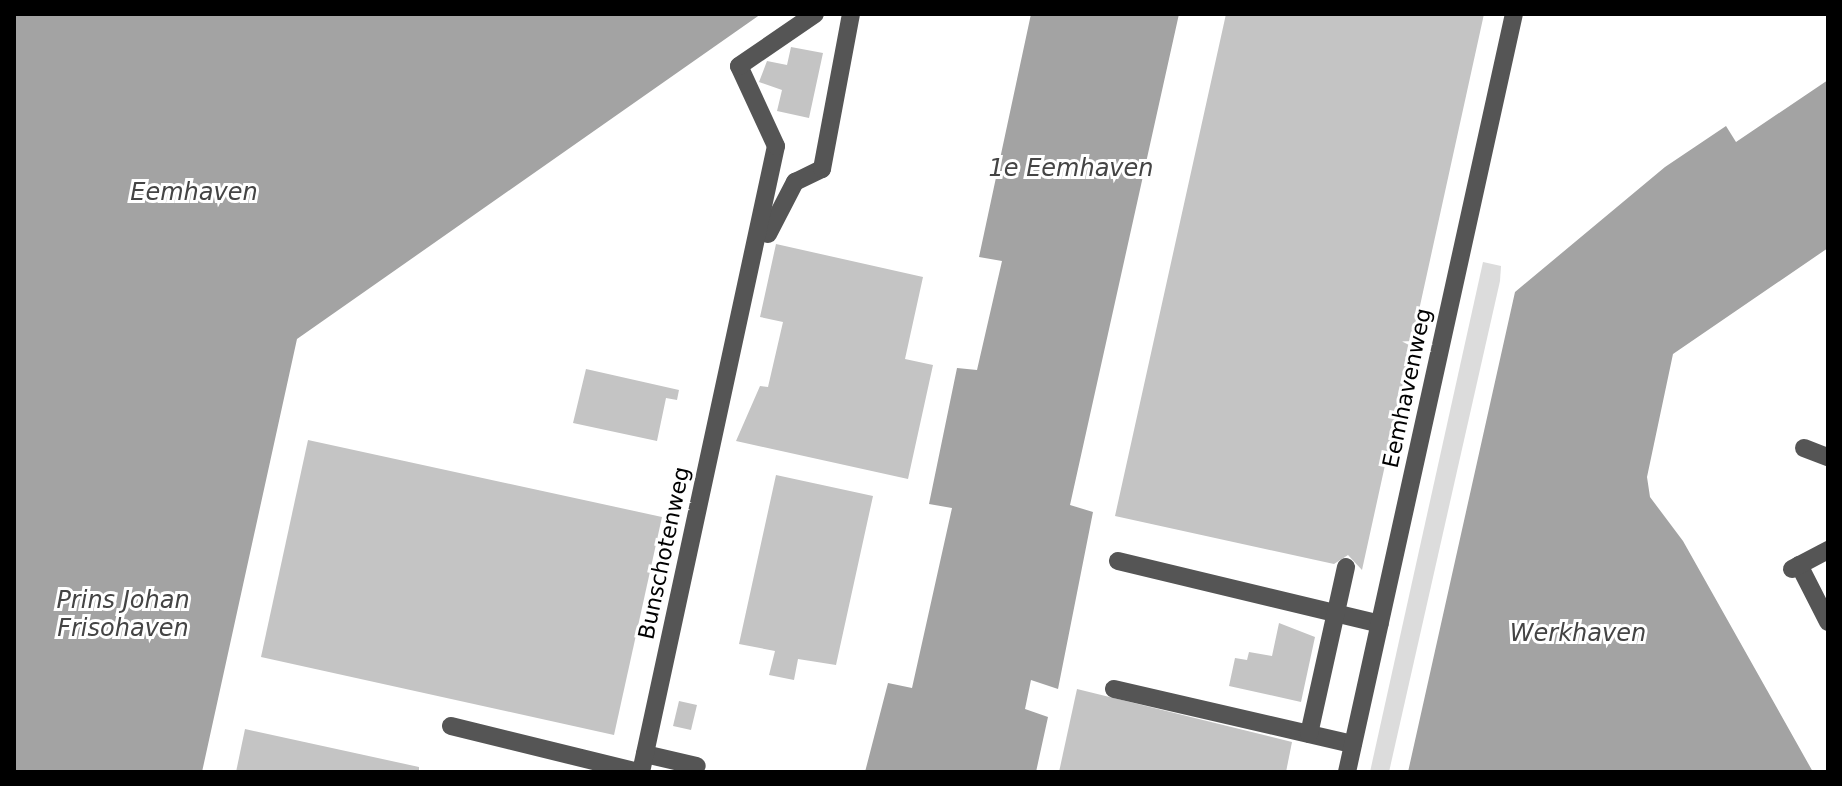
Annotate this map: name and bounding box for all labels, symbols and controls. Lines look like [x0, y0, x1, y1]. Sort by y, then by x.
water label: 1e Eemhaven [988, 155, 1154, 183]
water label: Eemhaven [130, 179, 258, 207]
street label: Eemhavenweg [1377, 306, 1437, 470]
street label: Bunschotenweg [633, 464, 695, 642]
water label: Prins Johan Frisohaven [56, 587, 190, 643]
water label: Werkhaven [1510, 620, 1646, 648]

